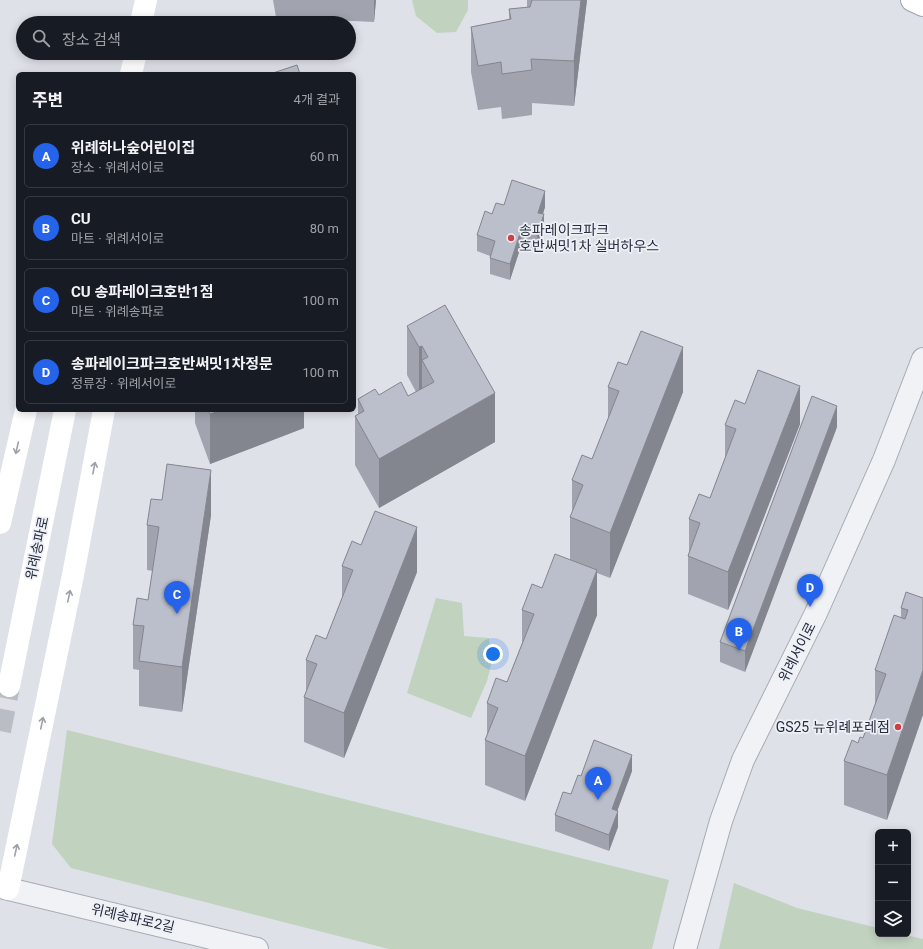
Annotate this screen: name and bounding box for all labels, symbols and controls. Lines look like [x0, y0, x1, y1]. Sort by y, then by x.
search box [16, 16, 356, 60]
icon: search [30, 27, 52, 49]
text: 장소 검색 [62, 31, 121, 49]
text: 주변 [32, 90, 63, 110]
text: 4개 결과 [294, 92, 340, 107]
text: 위례하나숲어린이집 [71, 139, 195, 157]
text: A [42, 149, 50, 164]
text: 60 m [310, 149, 339, 164]
text: 장소 · 위례서이로 [71, 160, 165, 175]
text: CU [71, 210, 91, 228]
text: B [42, 221, 50, 236]
text: 80 m [310, 221, 339, 236]
place label: 송파레이크파크 호반써밋1차 실버하우스 [519, 222, 659, 254]
text: 마트 · 위례서이로 [71, 231, 165, 246]
marker: 송파레이크파크 호반써밋1차 실버하우스 [506, 233, 516, 243]
text: CU 송파레이크호반1점 [71, 283, 213, 301]
text: C [42, 293, 50, 308]
text: 100 m [302, 293, 339, 308]
text: 마트 · 위례송파로 [71, 304, 165, 319]
text: 송파레이크파크호반써밋1차정문 [71, 355, 273, 373]
text: D [42, 365, 50, 380]
text: 100 m [302, 365, 339, 380]
text: 정류장 · 위례서이로 [71, 376, 177, 391]
one-way arrow [13, 441, 21, 454]
one-way arrow [90, 462, 98, 475]
street label: 위례송파로 [22, 515, 52, 581]
pin: D [797, 574, 823, 607]
pin: C [164, 581, 190, 614]
one-way arrow [65, 590, 73, 603]
pin: B [726, 618, 752, 651]
street label: 위례서이로 [775, 620, 819, 684]
your location [483, 644, 503, 664]
one-way arrow [39, 717, 47, 730]
place label: GS25 뉴위례포레점 [776, 719, 890, 735]
marker: GS25 뉴위례포레점 [893, 722, 903, 732]
pin: A [585, 767, 611, 800]
map controls [875, 829, 911, 937]
button: + [875, 829, 911, 865]
one-way arrow [13, 844, 21, 857]
button: − [875, 865, 911, 901]
street label: 위례송파로2길 [90, 901, 176, 935]
button: layers [875, 901, 911, 937]

